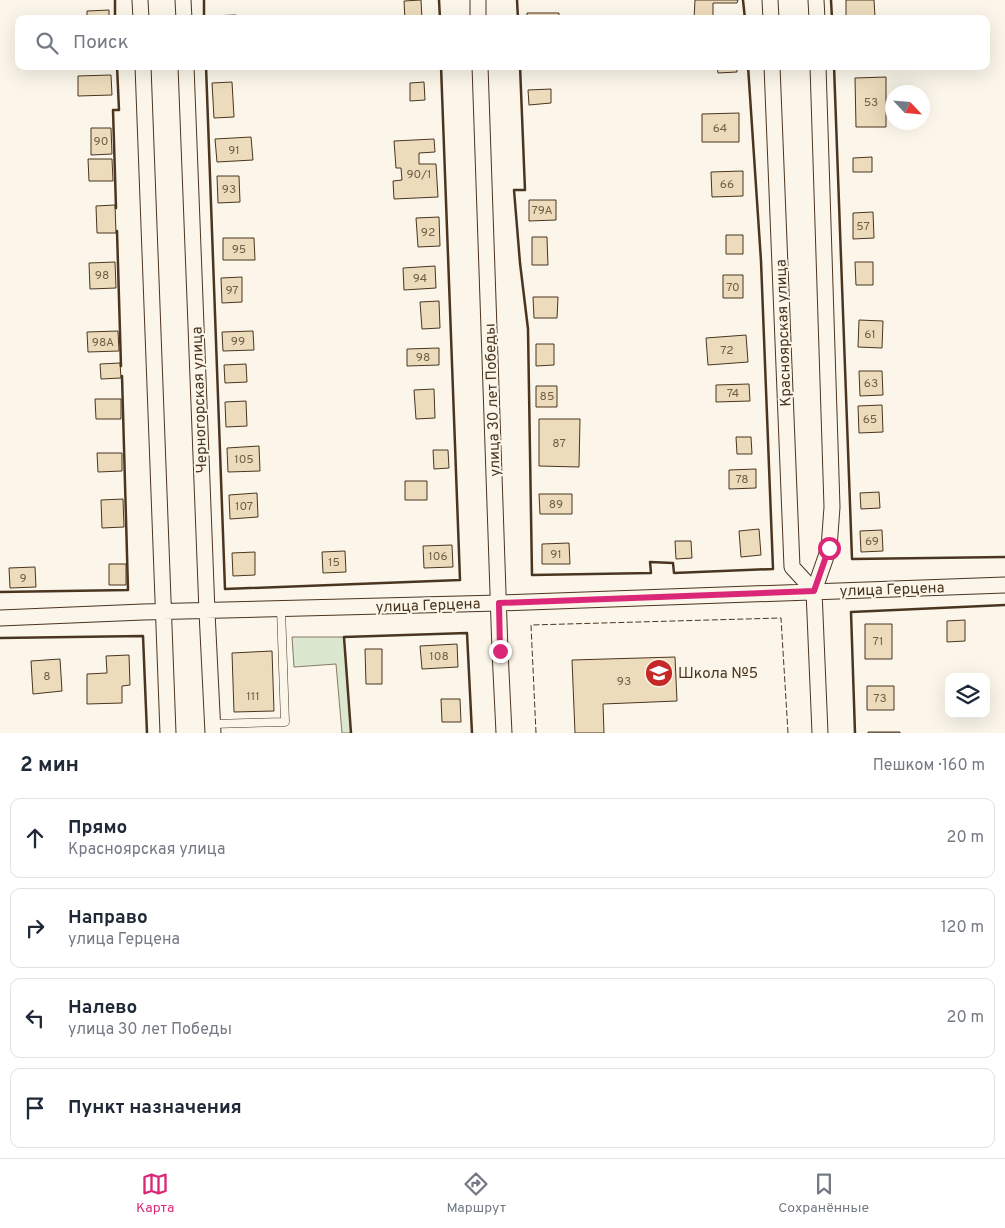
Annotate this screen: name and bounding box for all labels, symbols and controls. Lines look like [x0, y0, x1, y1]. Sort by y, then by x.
search box [15, 15, 990, 70]
icon: search [33, 29, 61, 57]
text: Поиск [73, 31, 129, 55]
north arrow [885, 85, 930, 130]
house number: 53 [864, 95, 878, 111]
house number: 64 [713, 121, 727, 137]
house number: 90 [94, 134, 108, 150]
house number: 91 [228, 143, 240, 159]
house number: 90/1 [406, 167, 432, 183]
house number: 66 [720, 177, 734, 193]
house number: 93 [222, 182, 236, 198]
house number: 79А [531, 203, 553, 219]
house number: 57 [856, 219, 870, 235]
house number: 92 [421, 225, 435, 241]
house number: 95 [232, 242, 246, 258]
street label: Красноярская улица [772, 259, 797, 407]
house number: 98 [95, 268, 109, 284]
house number: 94 [413, 271, 427, 287]
house number: 70 [726, 280, 740, 296]
house number: 97 [225, 283, 239, 299]
street label: улица 30 лет Победы [481, 323, 506, 477]
street label: Черногорская улица [188, 326, 213, 474]
house number: 61 [864, 327, 876, 343]
house number: 99 [231, 334, 245, 350]
house number: 98А [92, 335, 114, 351]
house number: 72 [720, 343, 734, 359]
house number: 98 [416, 350, 430, 366]
house number: 63 [864, 376, 878, 392]
house number: 74 [727, 386, 739, 402]
house number: 85 [540, 389, 554, 405]
house number: 65 [863, 412, 877, 428]
house number: 87 [552, 436, 566, 452]
house number: 105 [234, 452, 254, 468]
house number: 78 [735, 472, 749, 488]
house number: 89 [549, 497, 563, 513]
house number: 107 [235, 499, 253, 515]
house number: 69 [865, 534, 879, 550]
route start [818, 537, 841, 560]
house number: 91 [550, 547, 562, 563]
house number: 106 [428, 549, 448, 565]
house number: 15 [328, 555, 340, 571]
house number: 9 [19, 571, 27, 587]
street label: улица Герцена [839, 579, 945, 602]
street label: улица Герцена [375, 595, 481, 618]
house number: 71 [873, 634, 883, 650]
route end [489, 640, 512, 663]
house number: 108 [429, 649, 449, 665]
school or university icon: Школа №5 [644, 658, 674, 688]
place label: Школа №5 [678, 665, 758, 684]
house number: 8 [43, 669, 51, 685]
map controls [945, 673, 990, 718]
button: layers [945, 673, 990, 718]
house number: 93 [617, 674, 631, 690]
house number: 111 [246, 689, 260, 705]
house number: 73 [873, 691, 887, 707]
text: 2 мин [20, 752, 79, 779]
text: Пешком · 160 m [873, 756, 985, 776]
text: Прямо [68, 816, 127, 840]
icon: ahead [21, 824, 49, 852]
text: 20 m [947, 828, 984, 848]
text: Красноярская улица [68, 840, 225, 860]
text: Направо [68, 906, 148, 930]
icon: right [21, 914, 49, 942]
text: 120 m [941, 918, 984, 938]
text: улица Герцена [68, 930, 180, 950]
text: Налево [68, 996, 137, 1020]
icon: left [21, 1004, 49, 1032]
text: 20 m [947, 1008, 984, 1028]
text: улица 30 лет Победы [68, 1020, 232, 1040]
icon: arrive [21, 1094, 49, 1122]
text: Пункт назначения [68, 1096, 242, 1120]
tab: Карта [136, 1170, 174, 1217]
tab: Маршрут [446, 1170, 506, 1217]
tab: Сохранённые [778, 1170, 869, 1217]

